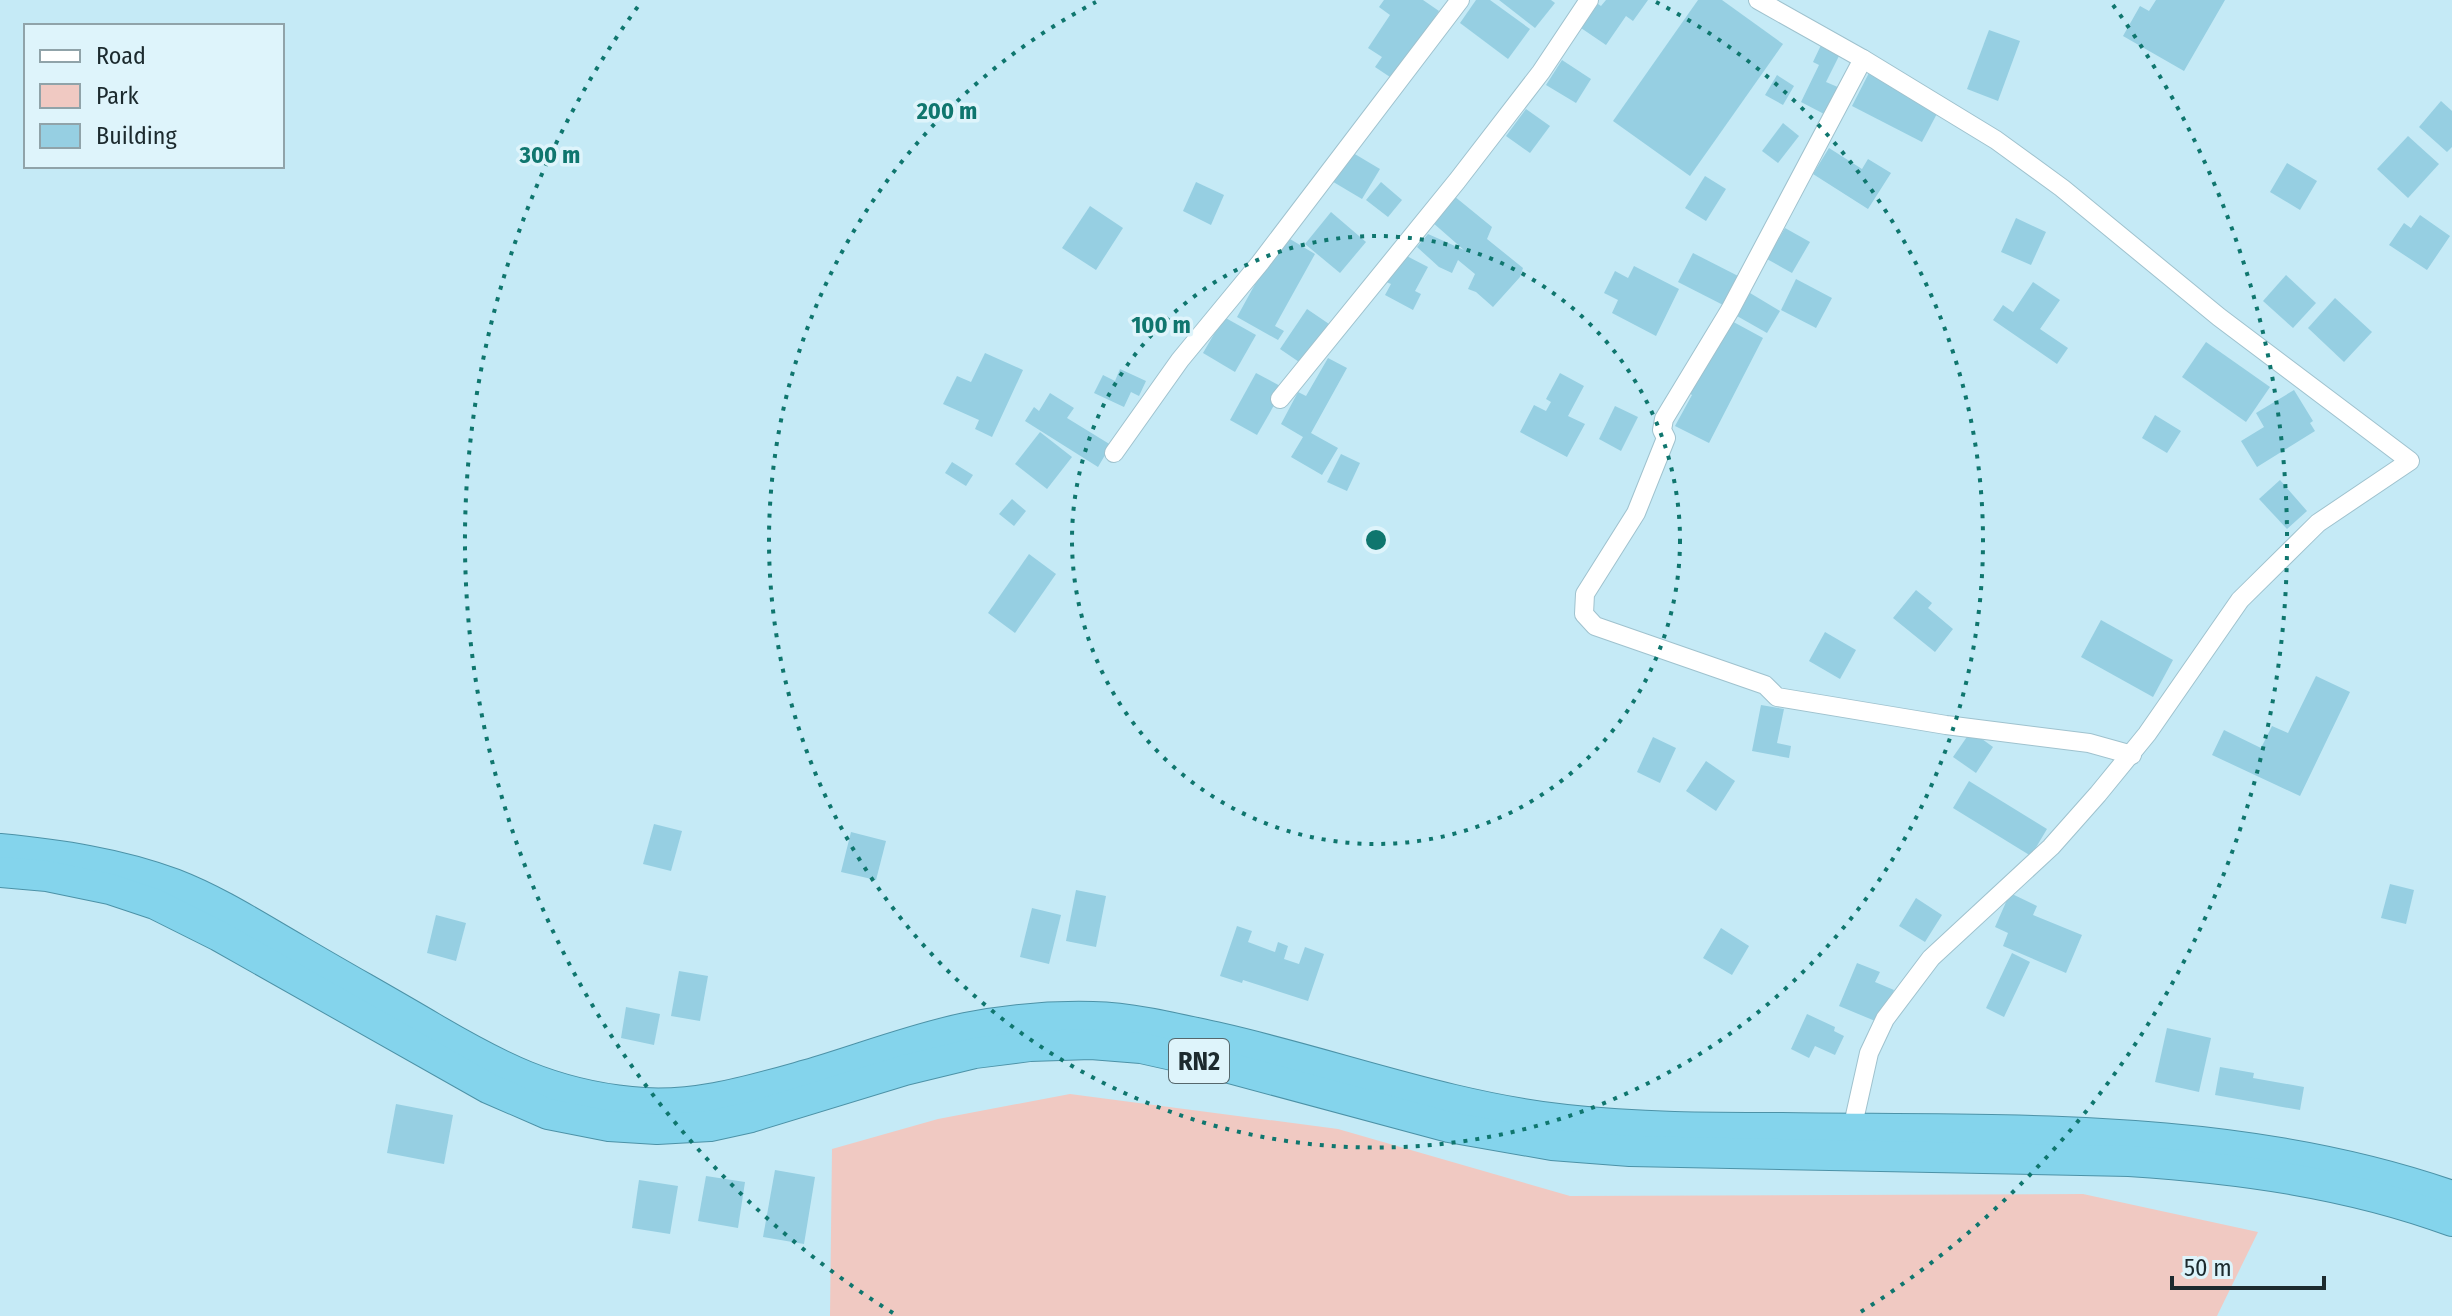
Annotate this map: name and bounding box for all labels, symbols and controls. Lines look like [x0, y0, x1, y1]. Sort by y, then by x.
legend [24, 24, 284, 168]
text: Road [96, 42, 146, 70]
text: Park [96, 82, 139, 110]
text: 200 m [916, 97, 977, 125]
text: Building [96, 122, 178, 150]
text: 300 m [519, 141, 580, 169]
text: 100 m [1131, 311, 1191, 339]
centre of rings [1362, 526, 1390, 554]
road number: RN2 [1169, 1039, 1229, 1083]
scale bar [2172, 1240, 2324, 1290]
text: 50 m [2184, 1254, 2232, 1282]

